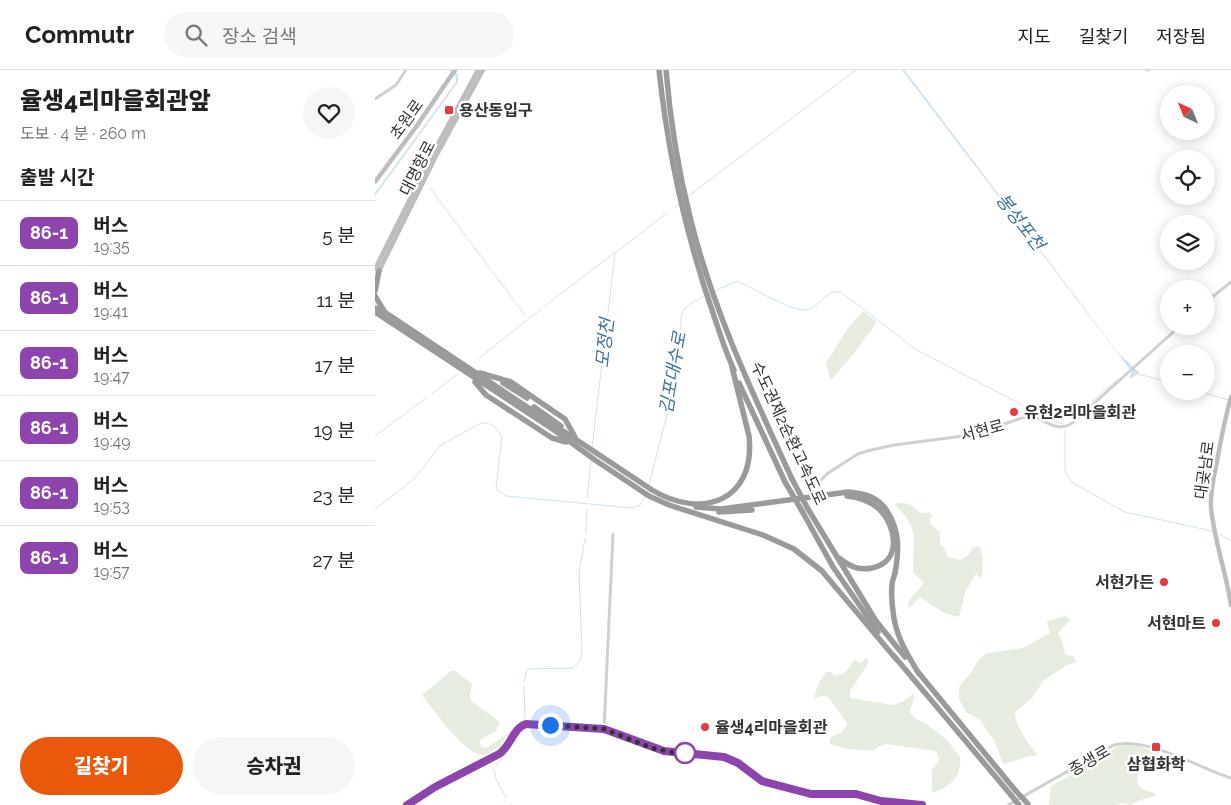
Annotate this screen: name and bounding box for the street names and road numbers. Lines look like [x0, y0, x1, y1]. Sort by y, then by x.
street label: 초원로 [386, 96, 427, 143]
street label: 대명항로 [396, 137, 439, 199]
street label: 수도권제2순환고속도로 [747, 359, 830, 508]
street label: 서현로 [958, 416, 1006, 445]
street label: 대곶남로 [1191, 439, 1218, 501]
street label: 종생로 [1065, 741, 1113, 780]

